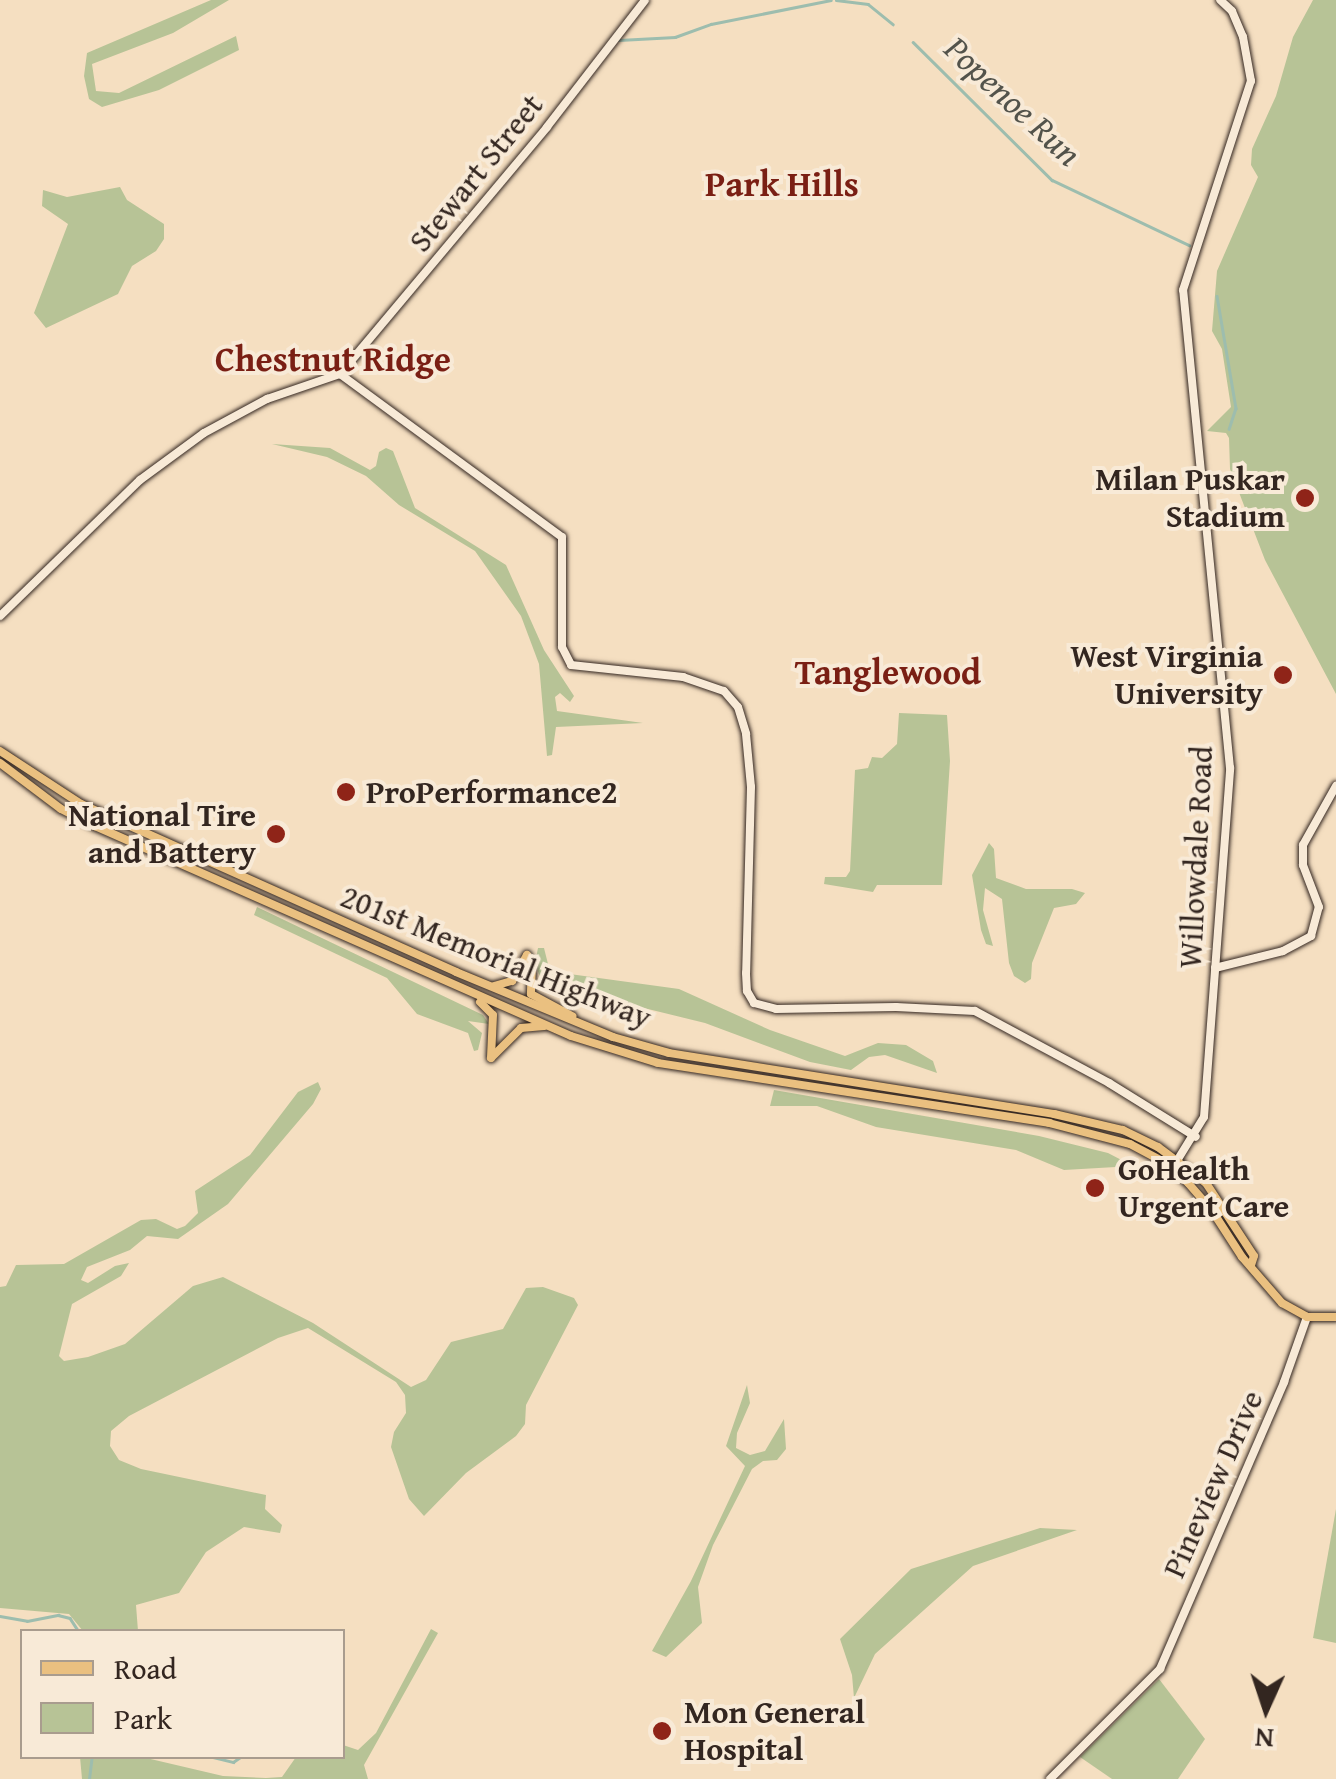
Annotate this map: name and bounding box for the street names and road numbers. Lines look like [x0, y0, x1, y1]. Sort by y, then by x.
street label: Stewart Street [401, 86, 551, 260]
street label: Willowdale Road [1171, 745, 1221, 969]
street label: 201st Memorial Highway [335, 877, 657, 1037]
street label: Pineview Drive [1155, 1385, 1271, 1583]

